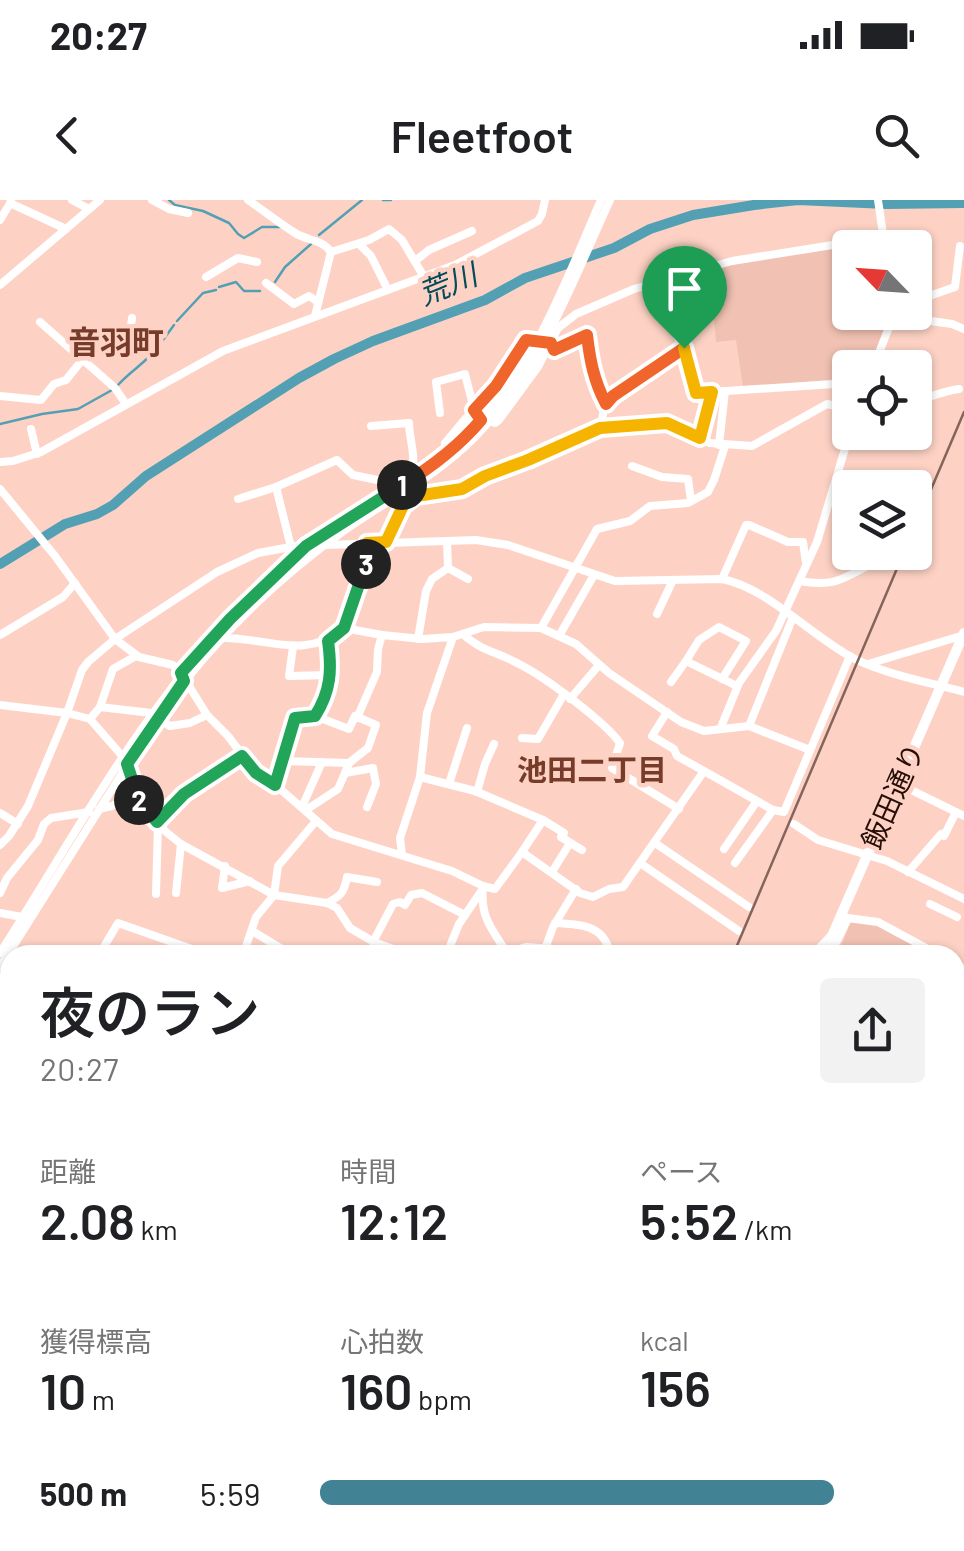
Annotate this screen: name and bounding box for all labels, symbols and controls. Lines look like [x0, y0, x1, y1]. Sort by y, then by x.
text: 20:27 [50, 12, 147, 58]
icon: back [40, 108, 95, 163]
text: Fleetfoot [391, 108, 573, 162]
icon: search [869, 108, 924, 163]
north arrow [832, 230, 932, 330]
map controls [832, 230, 932, 570]
pin [642, 246, 727, 349]
water label: 荒川 [413, 254, 485, 311]
icon: arrive [657, 261, 712, 316]
district label: 音羽町 [68, 322, 164, 360]
button: locate [832, 350, 932, 450]
pin: 1 [377, 460, 427, 510]
text: 1 [397, 468, 407, 502]
button: layers [832, 470, 932, 570]
pin: 3 [341, 539, 391, 589]
text: 3 [358, 547, 374, 581]
street label: 飯田通り [854, 738, 930, 854]
district label: 池田二丁目 [517, 751, 667, 787]
pin: 2 [114, 775, 164, 825]
text: 2 [131, 783, 147, 817]
text: 夜のラン [40, 978, 260, 1044]
button: share [820, 978, 925, 1083]
text: 20:27 [40, 1049, 118, 1087]
text: 距離 [40, 1154, 96, 1188]
text: 時間 [340, 1154, 396, 1188]
text: ペース [640, 1154, 723, 1188]
text: 2.08 [40, 1190, 135, 1250]
text: 12:12 [340, 1190, 448, 1250]
text: 5:52 [640, 1190, 738, 1250]
text: km [135, 1212, 178, 1246]
text: /km [738, 1212, 792, 1246]
text: kcal [640, 1323, 689, 1357]
text: 獲得標高 [40, 1324, 152, 1358]
text: 心拍数 [340, 1324, 424, 1358]
text: 156 [640, 1357, 711, 1417]
text: 10 [40, 1360, 86, 1420]
text: 160 [340, 1360, 413, 1420]
text: m [86, 1382, 115, 1416]
text: bpm [413, 1382, 472, 1416]
text: 500 m [40, 1474, 127, 1512]
text: 5:59 [200, 1474, 260, 1512]

